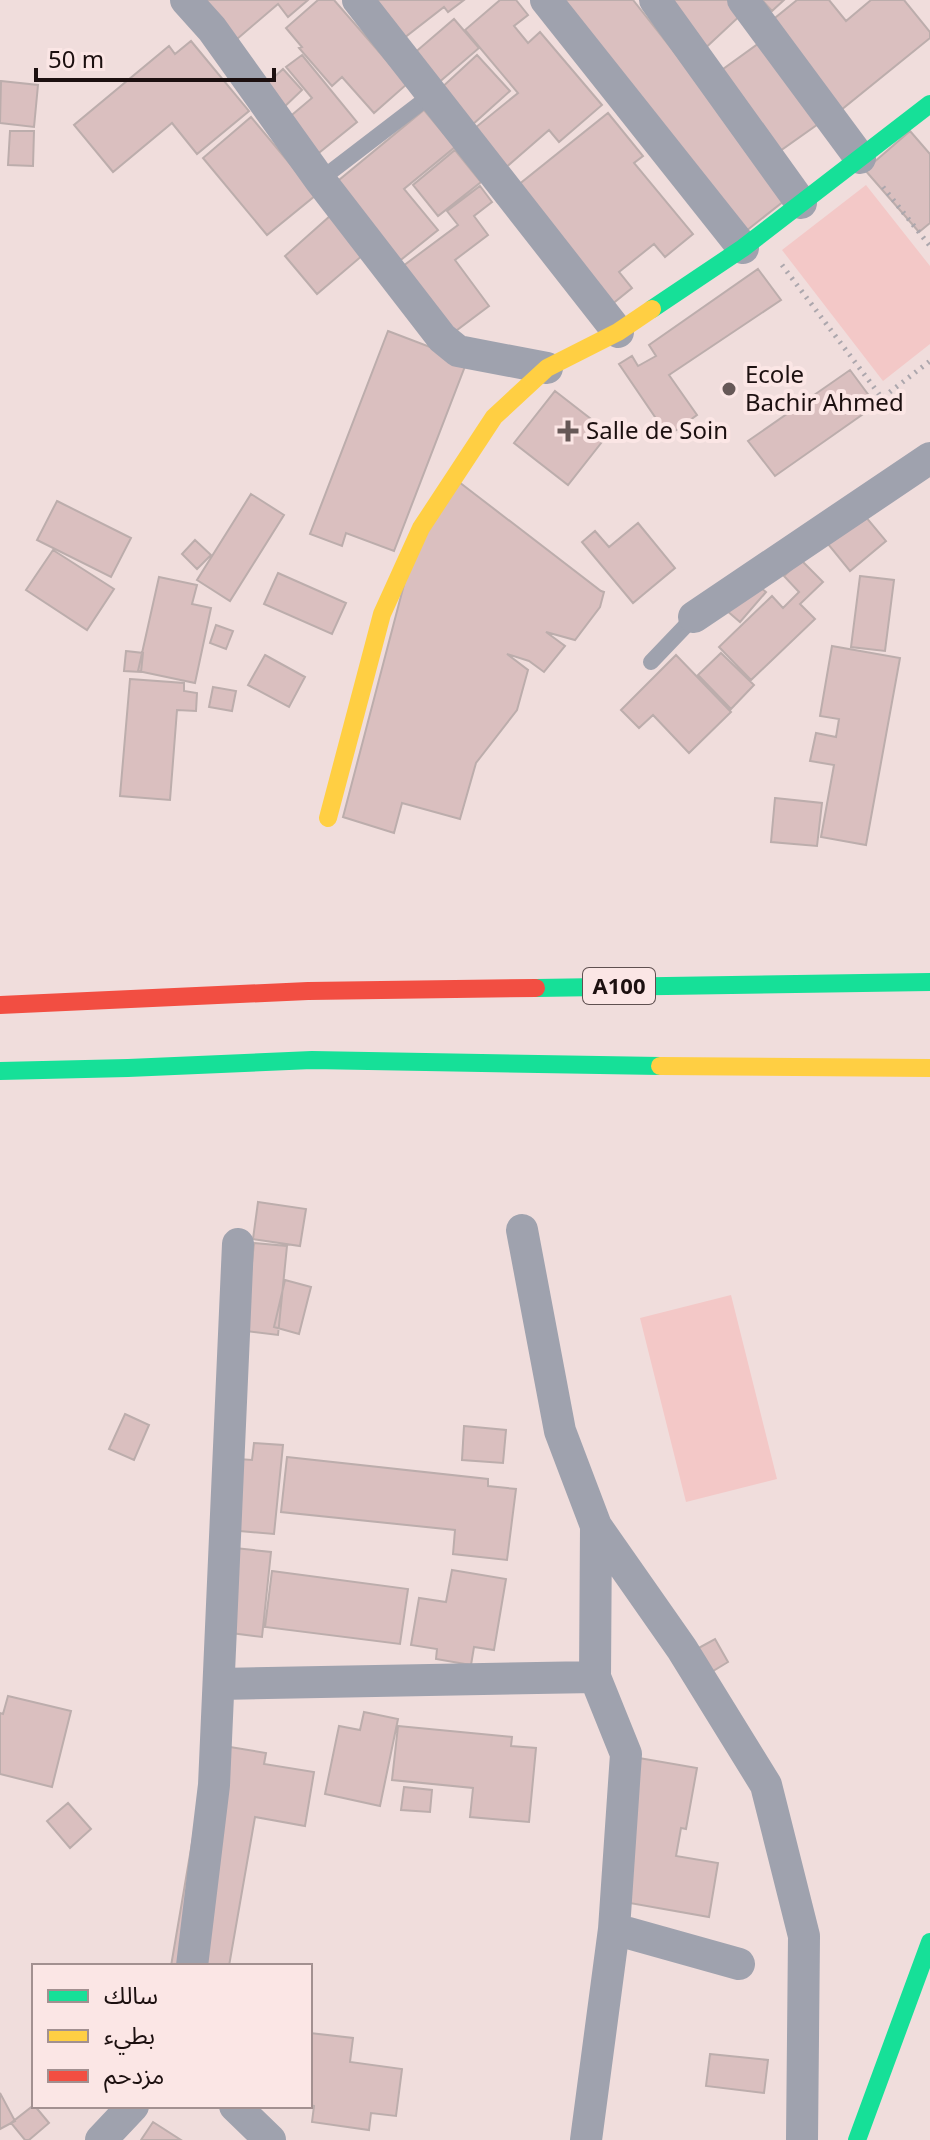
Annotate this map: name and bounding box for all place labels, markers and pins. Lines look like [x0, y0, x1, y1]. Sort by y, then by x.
place label: Ecole Bachir Ahmed [745, 357, 904, 418]
marker: Ecole Bachir Ahmed [720, 380, 738, 398]
place label: Salle de Soin [586, 413, 728, 446]
marker: Salle de Soin [557, 420, 579, 442]

